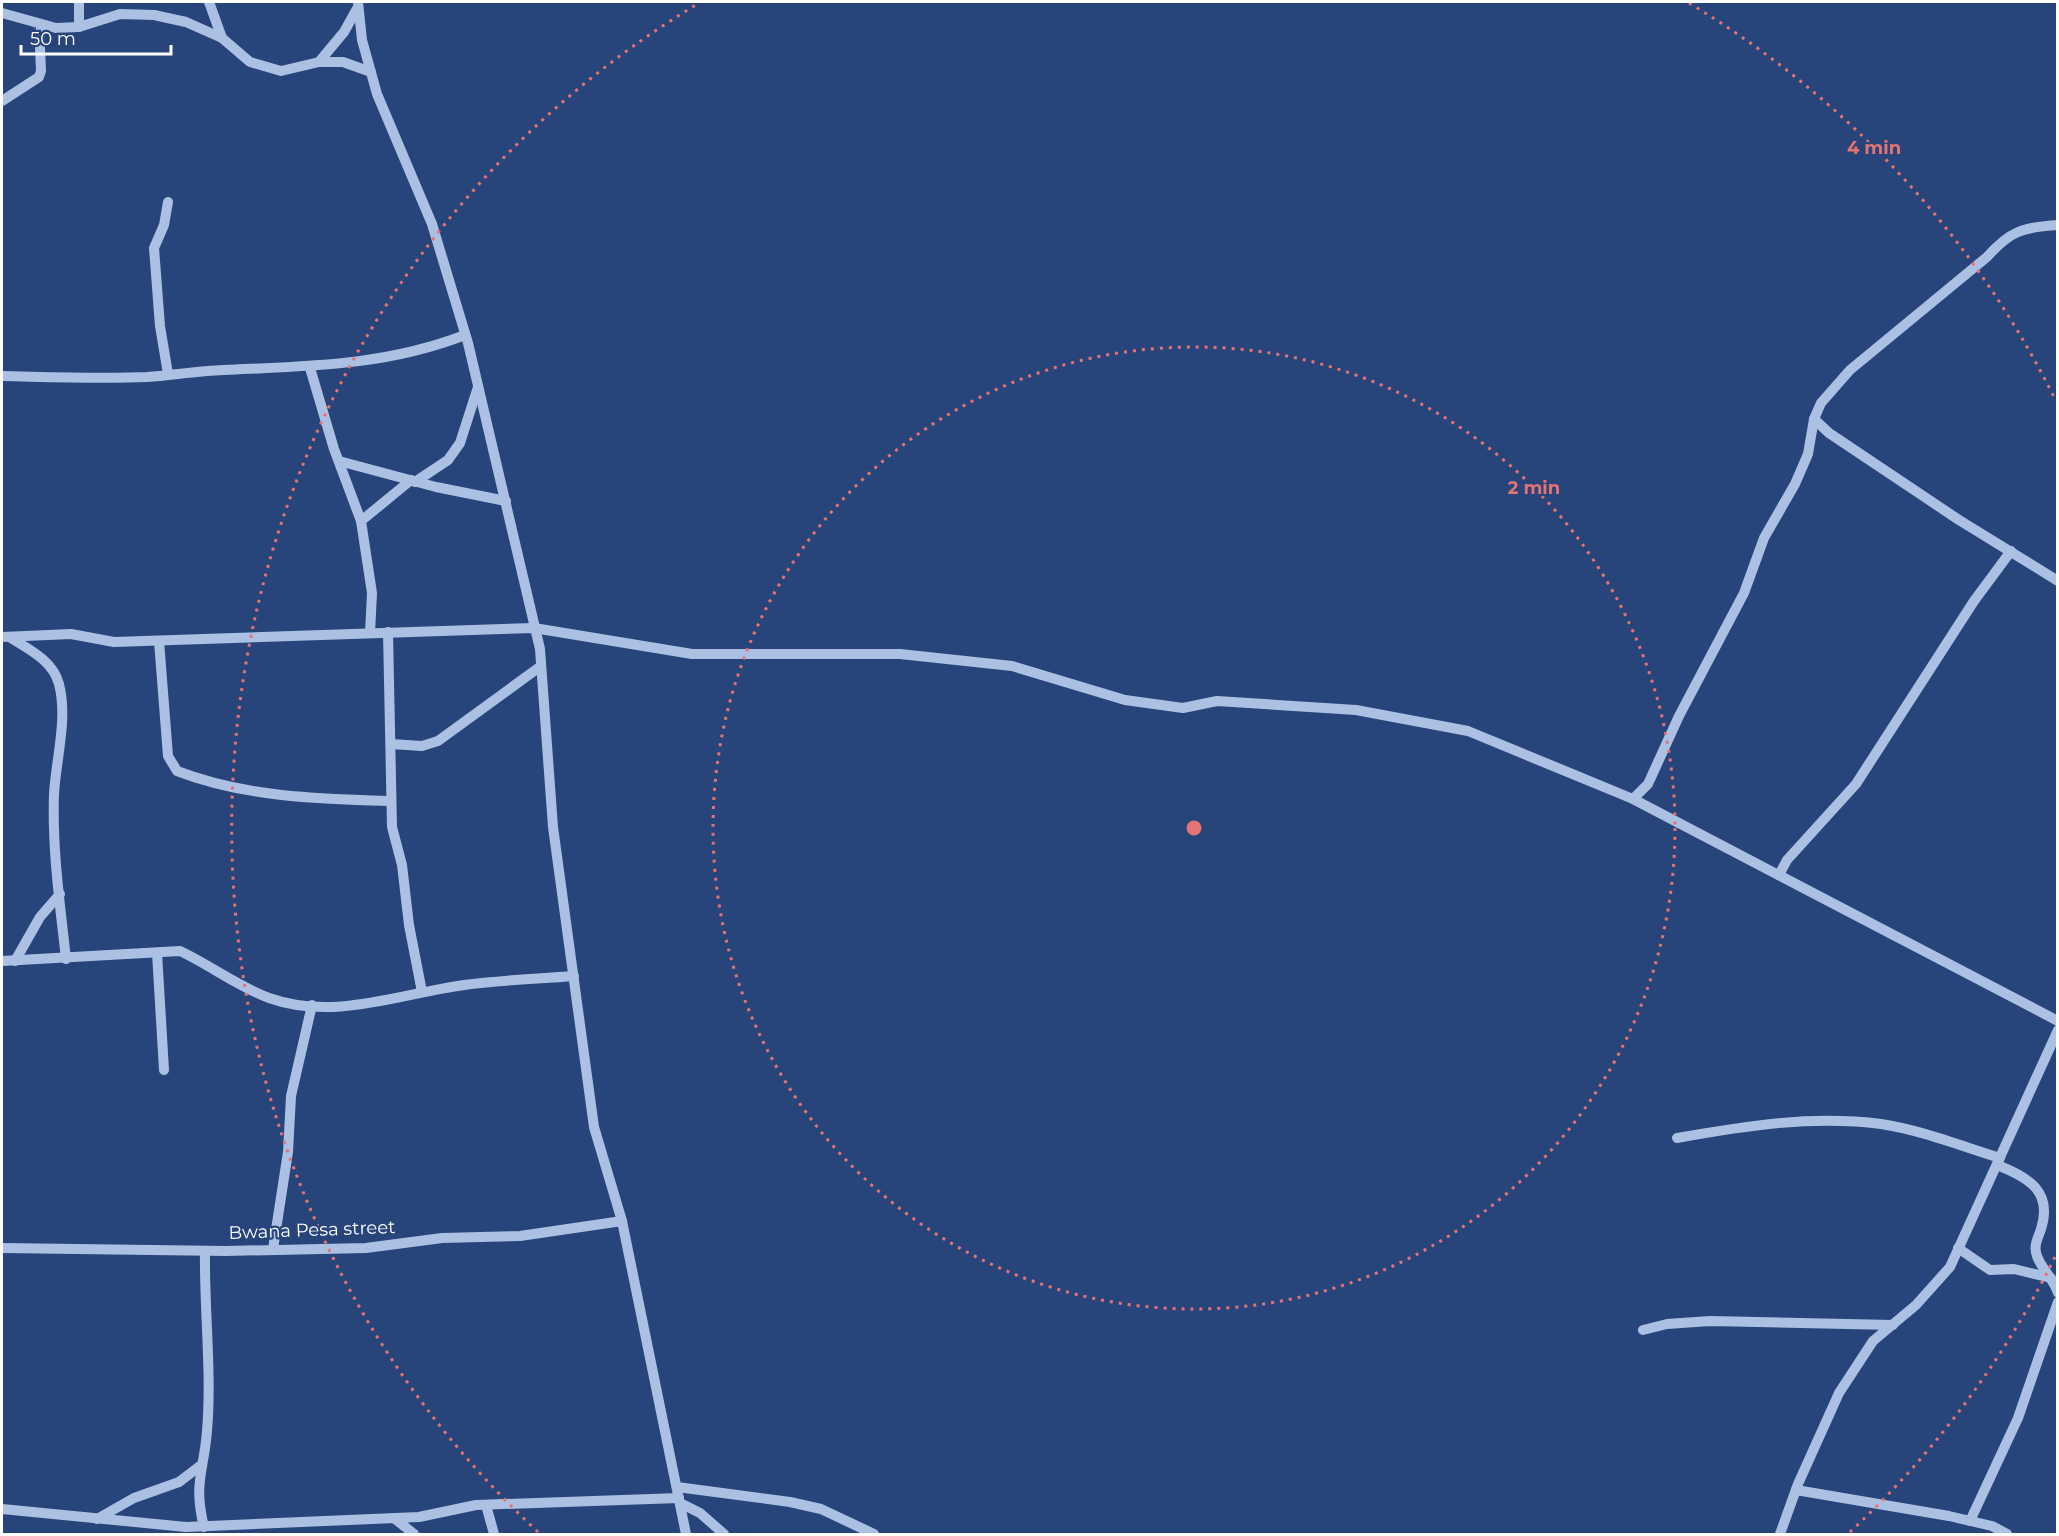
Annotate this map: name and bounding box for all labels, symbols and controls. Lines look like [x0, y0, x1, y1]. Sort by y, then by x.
scale bar [21, 18, 171, 56]
text: 50 m [30, 28, 76, 50]
text: 4 min [1847, 137, 1901, 159]
text: 2 min [1508, 477, 1560, 499]
centre of rings [1184, 818, 1204, 838]
street label: Bwana Pesa street [228, 1216, 396, 1244]

